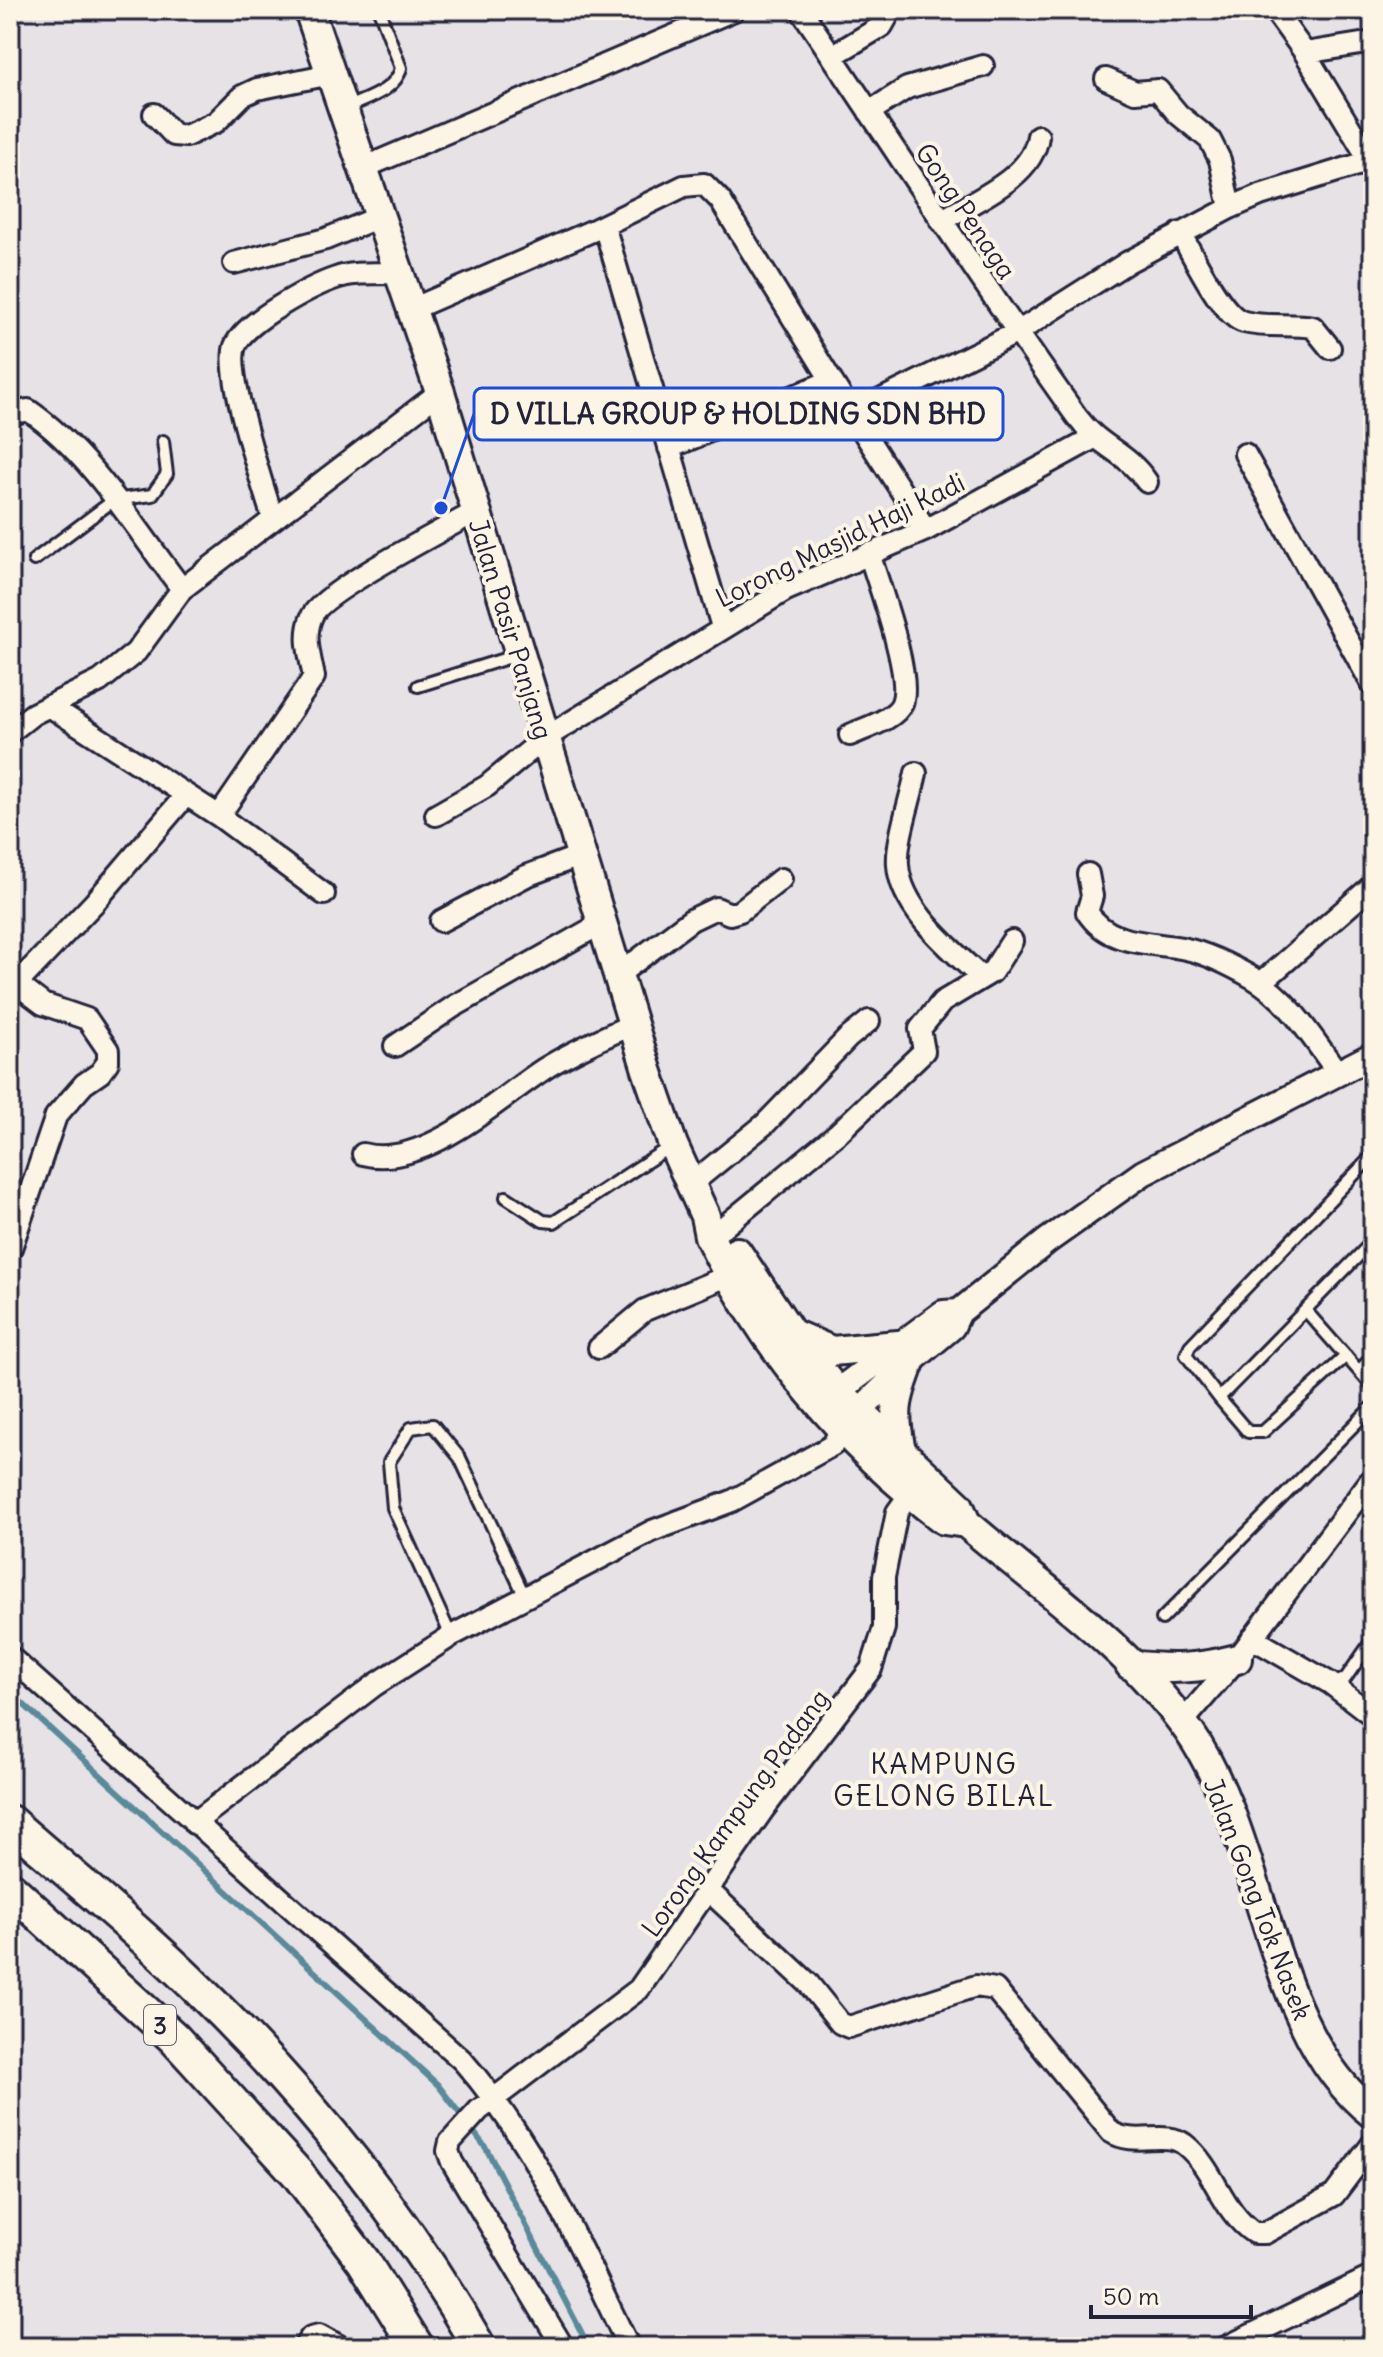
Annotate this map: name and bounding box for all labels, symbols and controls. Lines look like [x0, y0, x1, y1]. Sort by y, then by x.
street label: Gong Penaga [908, 137, 1024, 285]
callout: D VILLA GROUP & HOLDING SDN BHD [474, 388, 1003, 440]
text: D VILLA GROUP & HOLDING SDN BHD [490, 396, 986, 432]
street label: Lorong Masjid Haji Kadi [710, 465, 970, 615]
street label: Jalan Pasir Panjang [462, 515, 560, 743]
street label: Lorong Kampung Padang [634, 1683, 836, 1943]
district label: KAMPUNG GELONG BILAL [833, 1746, 1055, 1814]
street label: Jalan Gong Tok Nasek [1197, 1773, 1319, 2025]
road number: 3 [144, 2005, 176, 2045]
scale bar [1091, 2269, 1251, 2319]
text: 50 m [1103, 2281, 1159, 2311]

